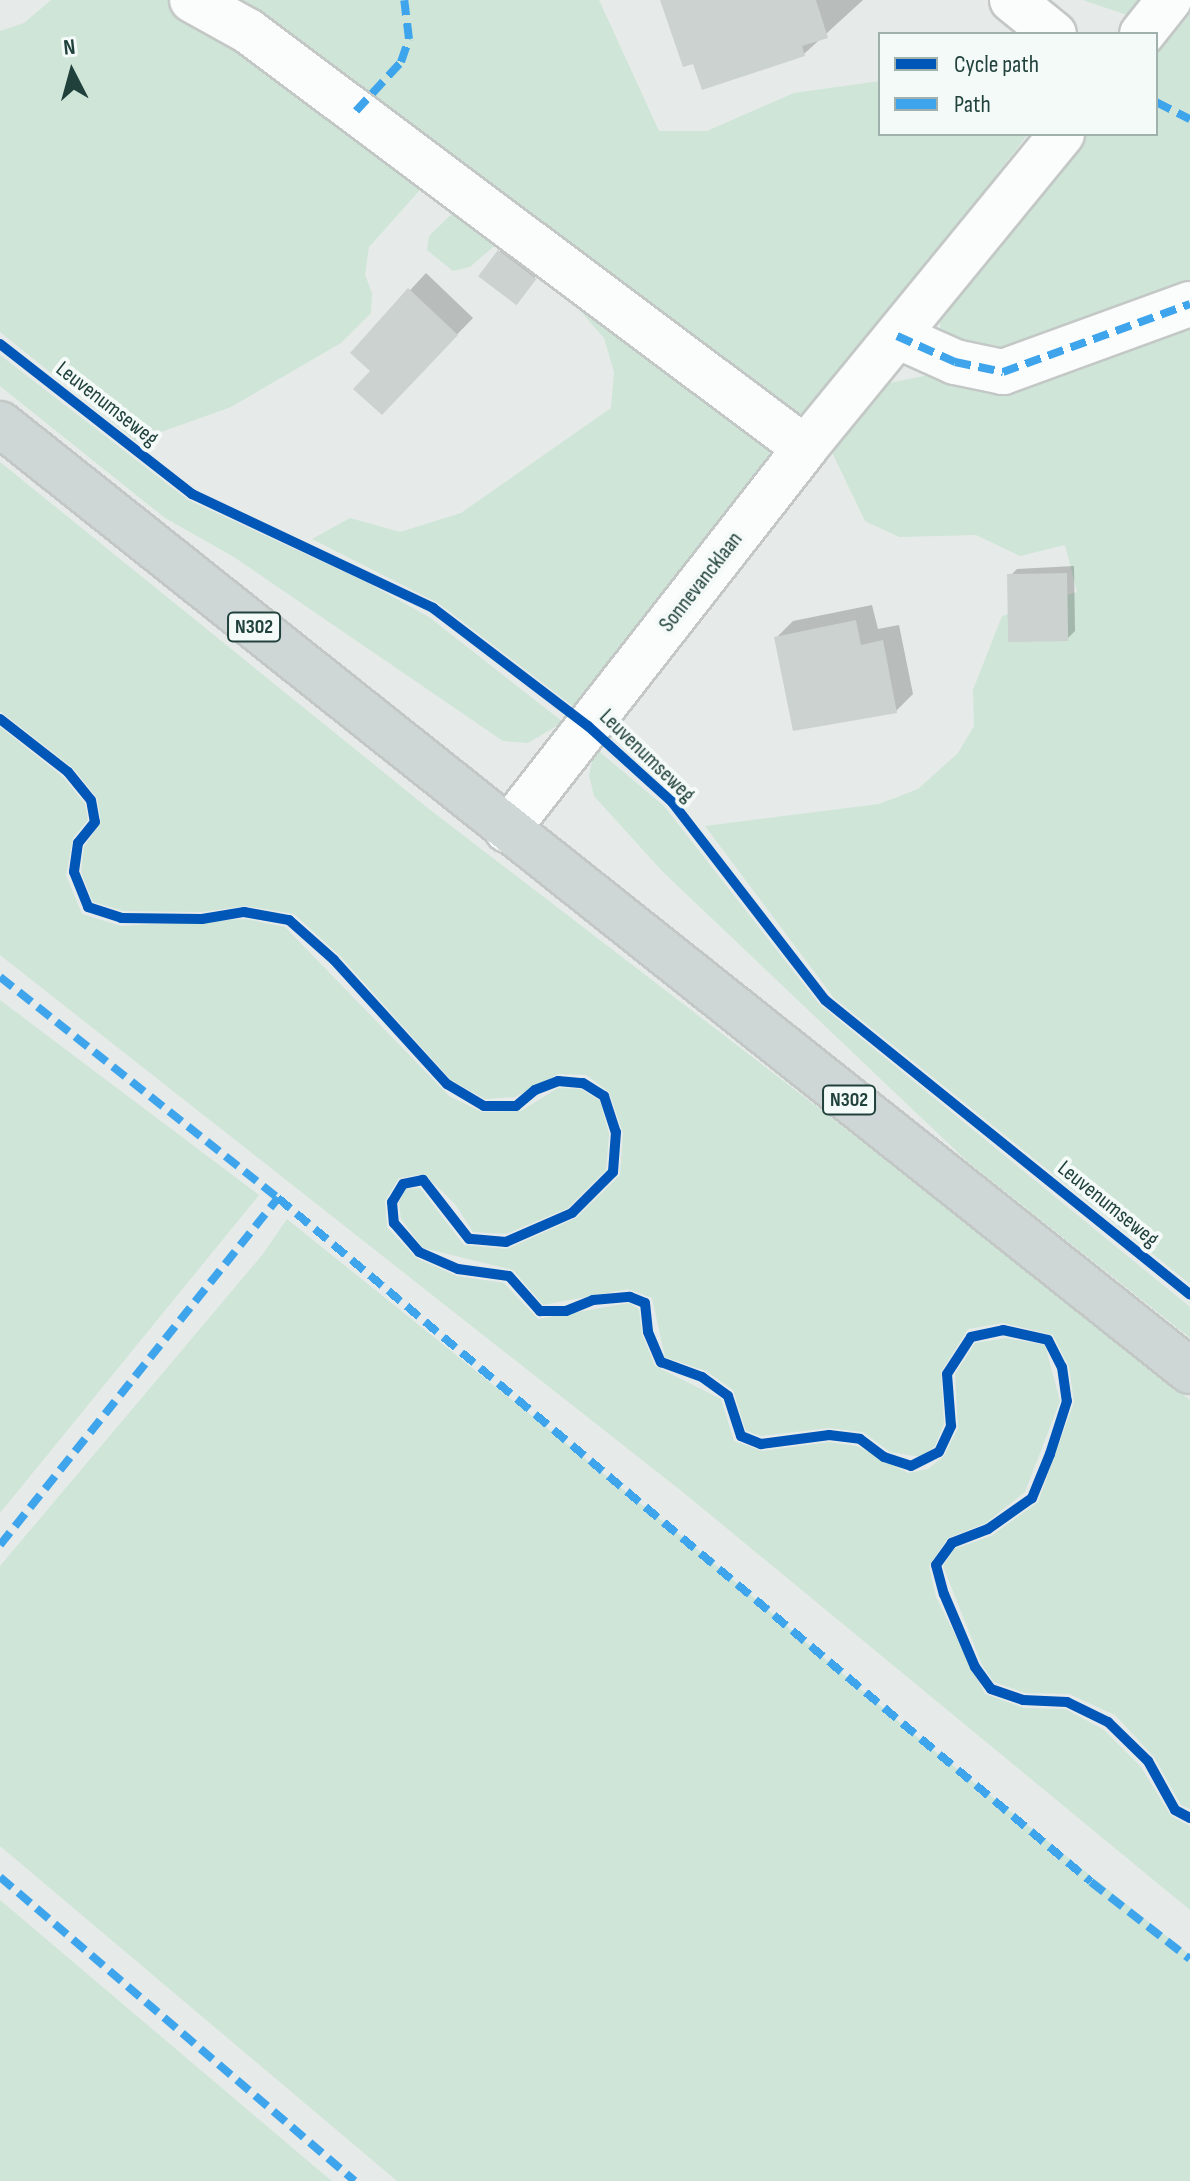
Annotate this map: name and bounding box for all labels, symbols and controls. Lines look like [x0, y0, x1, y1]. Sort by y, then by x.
north arrow [32, 32, 112, 112]
legend [878, 32, 1158, 136]
text: N [62, 34, 77, 62]
text: Cycle path [954, 50, 1039, 79]
text: Path [954, 90, 991, 119]
street label: Leuvenumseweg [51, 356, 163, 452]
street label: Sonnevancklaan [654, 527, 748, 637]
road number: N302 [226, 611, 282, 643]
street label: Leuvenumseweg [594, 704, 700, 808]
road number: N302 [821, 1084, 877, 1116]
street label: Leuvenumseweg [1052, 1155, 1164, 1253]

